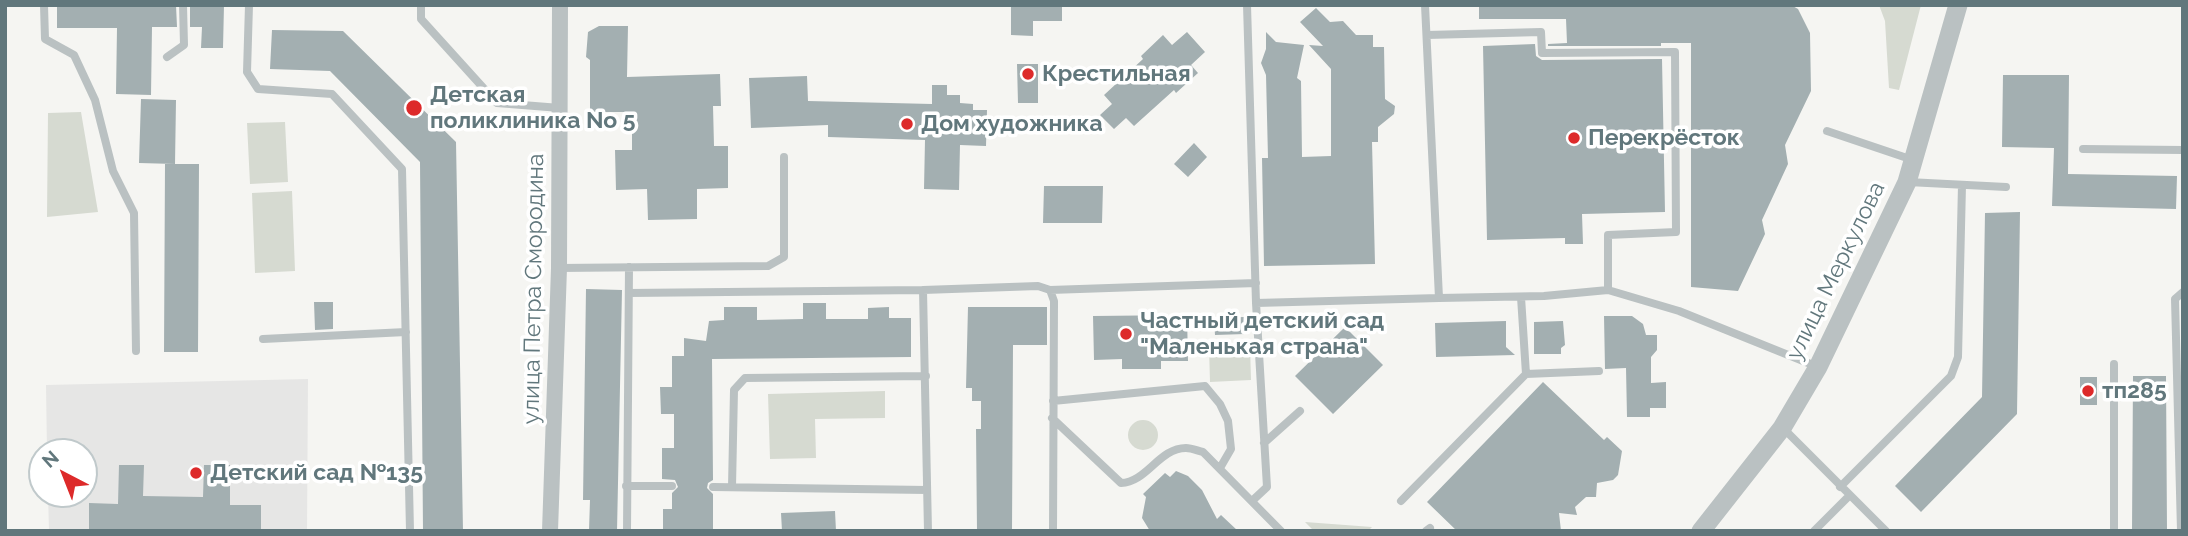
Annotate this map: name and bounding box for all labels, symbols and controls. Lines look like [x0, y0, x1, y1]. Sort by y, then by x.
place label: Крестильная [1042, 60, 1191, 88]
marker: Крестильная [1020, 66, 1036, 82]
place label: Детская поликлиника No 5 [430, 81, 635, 135]
marker: Детская поликлиника No 5 [404, 98, 424, 118]
place label: Дом художника [921, 110, 1103, 138]
marker: Дом художника [899, 116, 915, 132]
place label: Перекрёсток [1588, 124, 1740, 152]
marker: Перекрёсток [1566, 130, 1582, 146]
street label: улица Петра Смородина [518, 153, 550, 425]
street label: улица Меркулова [1781, 177, 1891, 365]
place label: Частный детский сад "Маленькая страна" [1140, 307, 1384, 361]
marker: Частный детский сад "Маленькая страна" [1118, 326, 1134, 342]
place label: тп285 [2102, 377, 2167, 405]
marker: тп285 [2080, 383, 2096, 399]
north arrow [28, 438, 98, 508]
text: N [38, 446, 63, 472]
place label: Детский сад №135 [210, 459, 423, 487]
marker: Детский сад №135 [188, 465, 204, 481]

